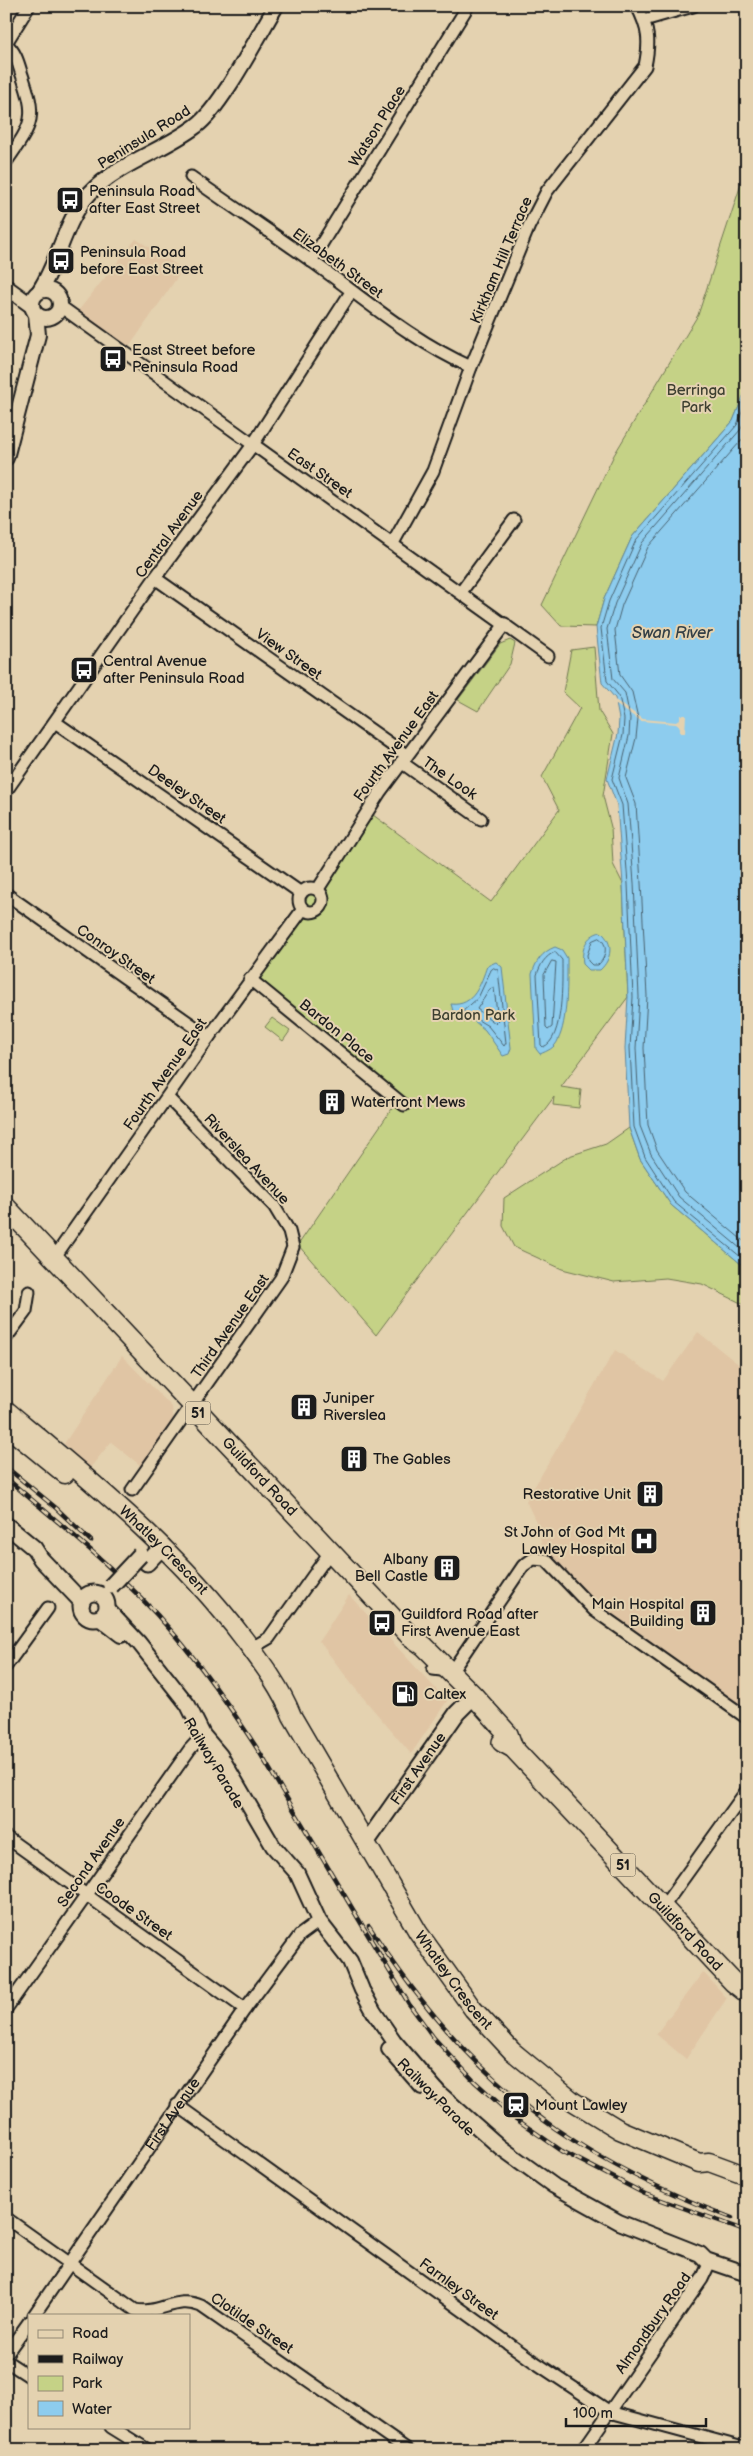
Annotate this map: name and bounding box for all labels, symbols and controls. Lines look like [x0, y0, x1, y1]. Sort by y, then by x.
street label: Watson Place [345, 82, 410, 170]
street label: Peninsula Road [94, 101, 194, 174]
place label: Peninsula Road after East Street [89, 182, 200, 218]
bus stop icon: Peninsula Road after East Street [55, 185, 85, 215]
street label: Kirkham Hill Terrace [466, 194, 537, 327]
street label: Elizabeth Street [289, 224, 387, 303]
place label: Peninsula Road before East Street [80, 243, 204, 279]
bus stop icon: Peninsula Road before East Street [46, 246, 76, 276]
place label: East Street before Peninsula Road [132, 341, 255, 377]
bus stop icon: East Street before Peninsula Road [98, 344, 128, 374]
park label: Berringa Park [666, 381, 726, 417]
street label: East Street [283, 444, 356, 503]
street label: Central Avenue [131, 487, 208, 582]
water label: Swan River [632, 624, 713, 643]
street label: View Street [252, 625, 326, 684]
place label: Central Avenue after Peninsula Road [103, 652, 245, 688]
bus stop icon: Central Avenue after Peninsula Road [69, 655, 99, 685]
street label: Fourth Avenue East [350, 687, 443, 805]
street label: The Look [419, 753, 481, 804]
street label: Deeley Street [144, 760, 230, 829]
street label: Conroy Street [73, 920, 159, 989]
street label: Bardon Place [295, 995, 378, 1068]
park label: Bardon Park [431, 1006, 515, 1025]
street label: Fourth Avenue East [120, 1014, 211, 1134]
building icon: Waterfront Mews [317, 1087, 347, 1117]
place label: Waterfront Mews [351, 1093, 466, 1112]
street label: Riverslea Avenue [200, 1110, 294, 1209]
street label: Third Avenue East [187, 1270, 274, 1382]
place label: Juniper Riverslea [323, 1389, 386, 1425]
building icon: Juniper Riverslea [289, 1392, 319, 1422]
road number: 51 [186, 1402, 210, 1425]
street label: Guildford Road [218, 1433, 301, 1520]
building icon: The Gables [339, 1444, 369, 1474]
place label: The Gables [373, 1450, 451, 1469]
building icon: Restorative Unit [635, 1479, 665, 1509]
place label: Restorative Unit [523, 1485, 631, 1504]
street label: Whatley Crescent [115, 1502, 212, 1599]
place label: St John of God Mt Lawley Hospital [504, 1523, 625, 1559]
hospital icon: St John of God Mt Lawley Hospital [629, 1526, 659, 1556]
place label: Albany Bell Castle [355, 1550, 428, 1586]
building icon: Albany Bell Castle [432, 1553, 462, 1583]
place label: Main Hospital Building [591, 1595, 684, 1631]
building icon: Main Hospital Building [688, 1598, 718, 1628]
place label: Guildford Road after First Avenue East [401, 1605, 539, 1641]
bus stop icon: Guildford Road after First Avenue East [367, 1608, 397, 1638]
fuel station icon: Caltex [390, 1679, 420, 1709]
place label: Caltex [424, 1685, 466, 1704]
street label: Railway Parade [179, 1714, 248, 1812]
street label: First Avenue [387, 1729, 451, 1809]
street label: Second Avenue [53, 1813, 130, 1911]
road number: 51 [610, 1854, 636, 1876]
street label: Coode Street [91, 1878, 176, 1945]
street label: Guildford Road [643, 1888, 727, 1975]
street label: Whatley Crescent [410, 1927, 497, 2034]
street label: Railway Parade [393, 2054, 479, 2140]
street label: First Avenue [141, 2074, 205, 2155]
station icon: Mount Lawley [501, 2090, 531, 2120]
place label: Mount Lawley [535, 2096, 628, 2115]
street label: Farnley Street [415, 2254, 502, 2325]
street label: Almondbury Road [611, 2269, 695, 2378]
street label: Clotilde Street [207, 2289, 297, 2358]
legend [28, 2314, 190, 2428]
text: Road [72, 2324, 108, 2343]
text: Railway [72, 2350, 123, 2369]
text: Park [72, 2374, 103, 2393]
scale bar [566, 2396, 706, 2428]
text: Water [72, 2400, 112, 2419]
text: 100 m [573, 2404, 613, 2423]

